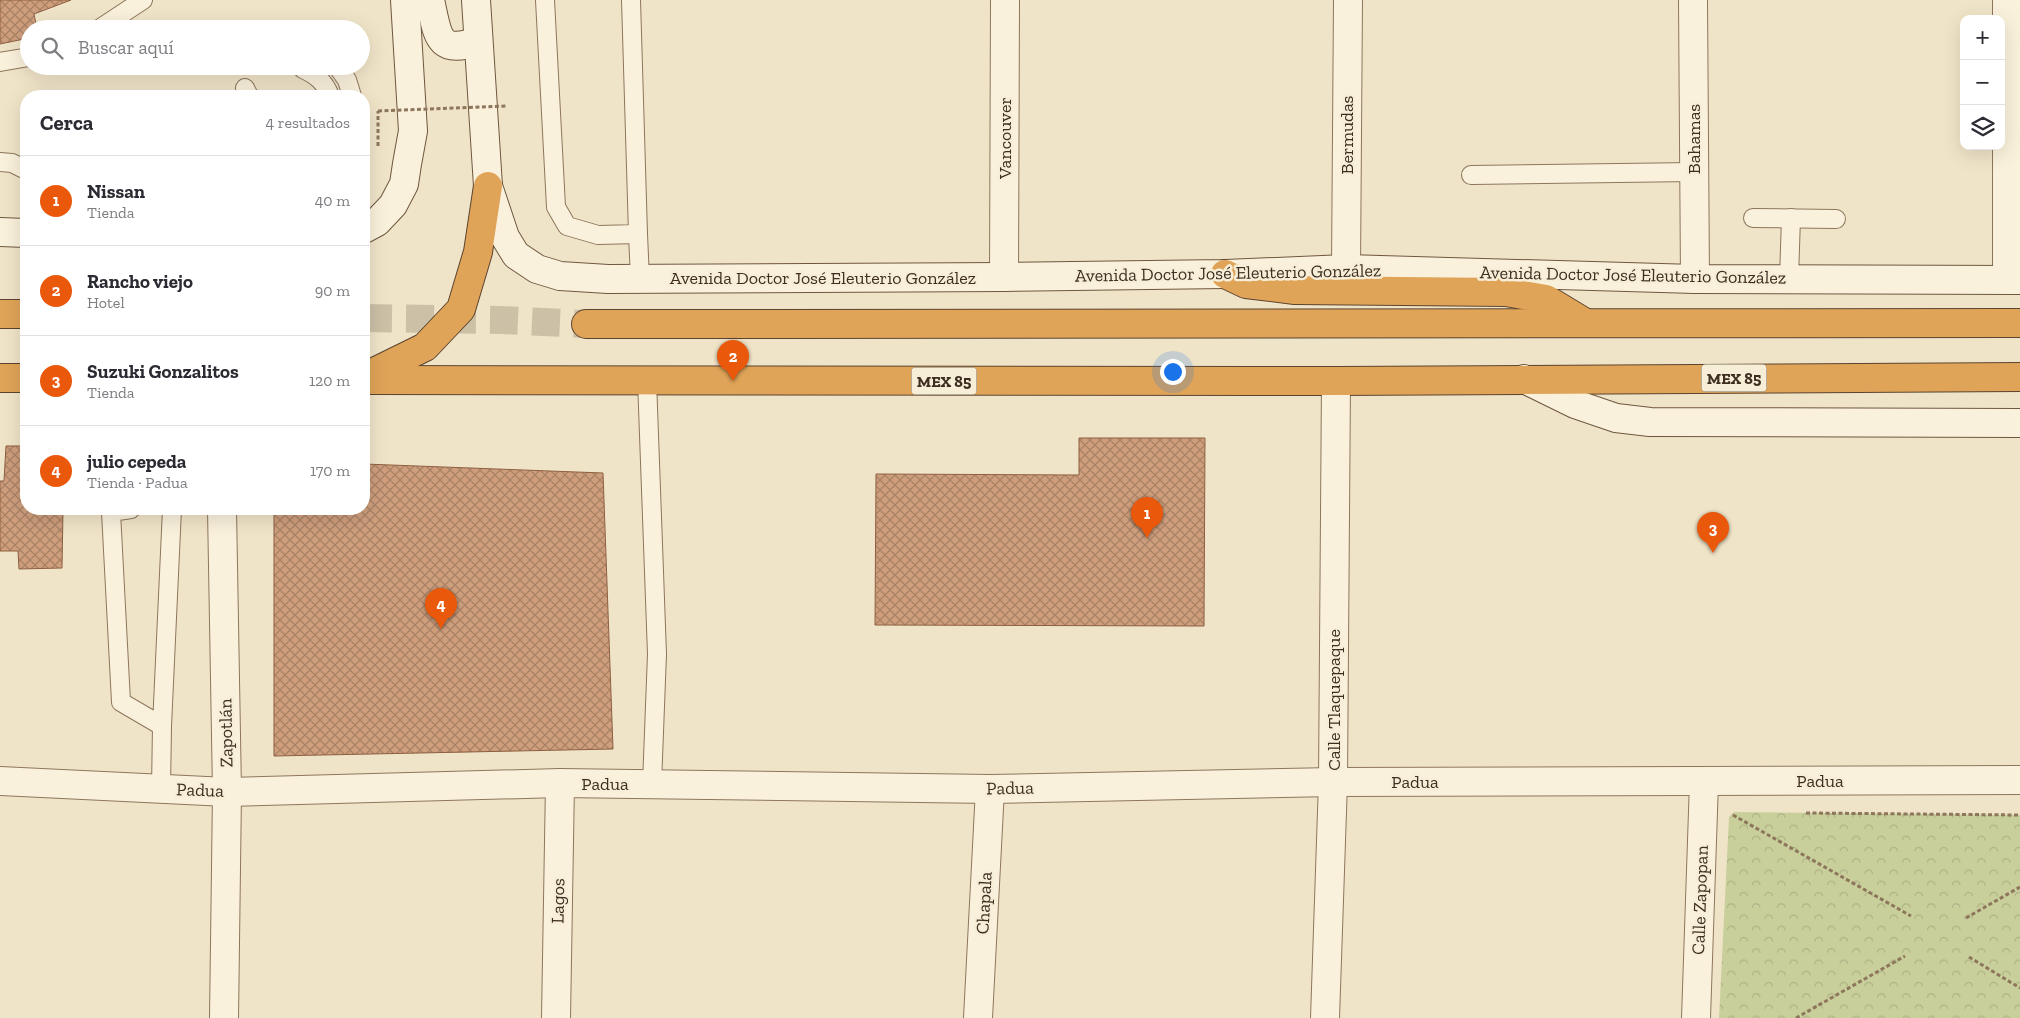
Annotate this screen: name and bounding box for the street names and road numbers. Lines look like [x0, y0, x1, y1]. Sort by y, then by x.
street label: Bermudas [1336, 95, 1358, 174]
street label: Vancouver [994, 97, 1016, 180]
street label: Bahamas [1683, 104, 1705, 174]
street label: Avenida Doctor José Eleuterio González [1075, 259, 1381, 287]
street label: Avenida Doctor José Eleuterio González [1480, 261, 1786, 289]
street label: Avenida Doctor José Eleuterio González [670, 267, 976, 289]
road number: MEX 85 [1702, 364, 1766, 392]
road number: MEX 85 [912, 368, 976, 394]
street label: Calle Tlaquepaque [1323, 629, 1345, 771]
street label: Zapotlán [214, 698, 238, 768]
street label: Padua [1796, 770, 1844, 792]
street label: Padua [1391, 771, 1439, 793]
street label: Padua [581, 773, 629, 795]
street label: Padua [986, 777, 1034, 799]
street label: Padua [176, 778, 224, 802]
street label: Calle Zapopan [1687, 844, 1713, 955]
street label: Chapala [971, 871, 997, 935]
street label: Lagos [547, 878, 569, 924]

